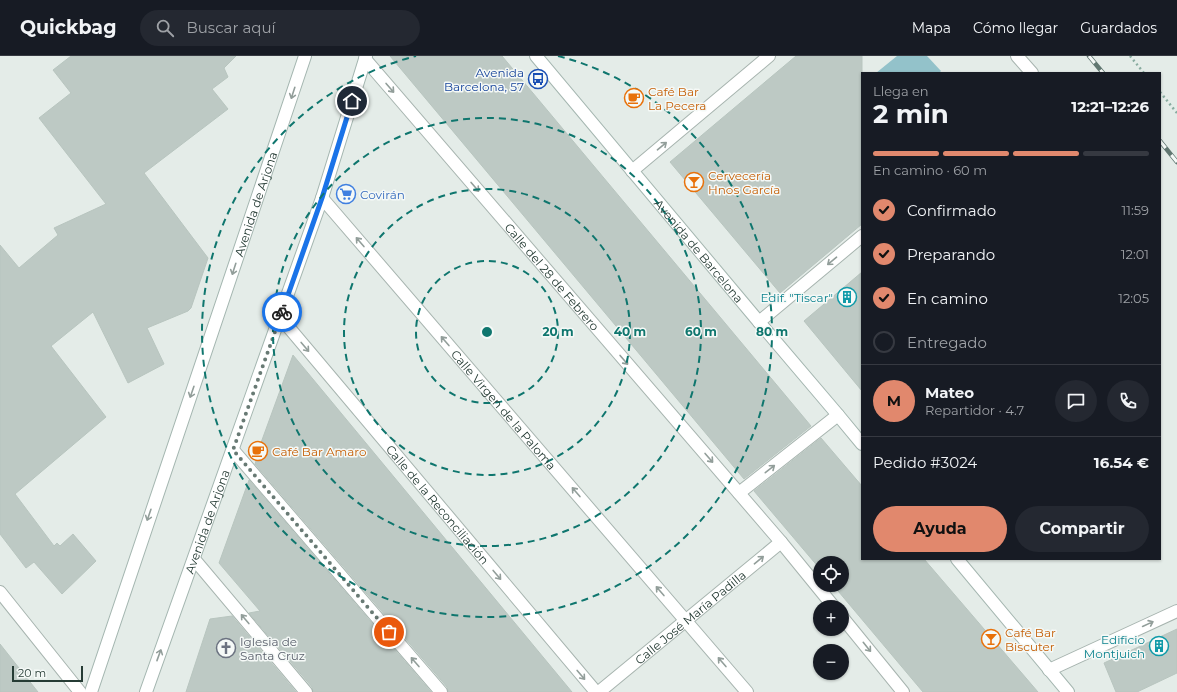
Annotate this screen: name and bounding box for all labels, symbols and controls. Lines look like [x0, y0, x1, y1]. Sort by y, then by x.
search box [140, 10, 420, 46]
text: Quickbag [20, 16, 116, 39]
icon: search [154, 17, 176, 39]
text: Buscar aquí [186, 18, 276, 37]
text: Mapa [912, 19, 951, 37]
text: Cómo llegar [973, 19, 1058, 37]
text: Guardados [1080, 19, 1157, 37]
place label: Avenida Barcelona, 57 [444, 65, 524, 94]
bus stop icon: Avenida Barcelona, 57 [527, 68, 549, 90]
one-way arrow [386, 83, 395, 94]
text: Llega en [873, 83, 929, 99]
pin [335, 84, 369, 118]
place label: Café Bar La Pecera [648, 84, 706, 113]
one-way arrow [289, 86, 296, 99]
cafe icon: Café Bar La Pecera [623, 87, 645, 109]
icon: home [341, 90, 363, 112]
text: 12:21–12:26 [1071, 97, 1149, 116]
text: 2 min [873, 98, 949, 130]
one-way arrow [657, 141, 668, 150]
street label: Avenida de Arjona [231, 150, 280, 258]
text: En camino · 60 m [873, 162, 987, 178]
place label: Cervecería Hnos García [708, 168, 780, 197]
bar icon: Cervecería Hnos García [683, 171, 705, 193]
one-way arrow [471, 181, 480, 192]
supermarket icon: Covirán [335, 183, 357, 205]
place label: Covirán [360, 187, 405, 202]
street label: Avenida de Barcelona [651, 196, 747, 306]
icon: check [873, 199, 895, 221]
text: Confirmado [907, 201, 996, 220]
text: 11:59 [1122, 202, 1149, 218]
street label: Calle del 28 de Febrero [502, 220, 603, 333]
one-way arrow [356, 237, 365, 248]
icon: check [873, 243, 895, 265]
text: Preparando [907, 245, 995, 264]
text: 12:01 [1121, 246, 1149, 262]
one-way arrow [827, 257, 837, 266]
one-way arrow [230, 263, 237, 276]
building icon: Edif. "Tiscar" [836, 286, 858, 308]
icon: check [873, 287, 895, 309]
text: En camino [907, 289, 988, 308]
place label: Edif. "Tiscar" [760, 290, 833, 305]
text: 12:05 [1118, 290, 1149, 306]
courier [262, 292, 302, 332]
icon: bike [271, 301, 293, 323]
text: 20 m [542, 324, 574, 339]
text: 40 m [614, 324, 646, 339]
text: 60 m [685, 324, 717, 339]
text: 80 m [756, 324, 788, 339]
centre of rings [480, 325, 494, 339]
text: Entregado [907, 333, 987, 352]
one-way arrow [440, 336, 450, 346]
one-way arrow [301, 342, 310, 352]
street label: Calle Virgen de la Paloma [448, 346, 560, 473]
one-way arrow [619, 354, 628, 365]
button: chat [1055, 380, 1097, 422]
button: phone [1107, 380, 1149, 422]
text: Mateo [925, 383, 974, 402]
one-way arrow [188, 386, 195, 399]
text: M [887, 391, 901, 410]
text: Repartidor · 4.7 [925, 402, 1024, 418]
cafe icon: Café Bar Amaro [247, 440, 269, 462]
street label: Calle de la Reconciliación [383, 442, 492, 567]
place label: Café Bar Amaro [272, 444, 367, 459]
one-way arrow [704, 453, 713, 463]
text: Pedido #3024 [873, 453, 977, 472]
text: 16.54 € [1094, 453, 1149, 472]
one-way arrow [764, 465, 775, 474]
street label: Avenida de Arjona [181, 467, 232, 576]
one-way arrow [571, 487, 580, 498]
button: Ayuda [873, 506, 1007, 552]
button: Compartir [1015, 506, 1149, 552]
one-way arrow [145, 509, 153, 521]
one-way arrow [753, 556, 764, 564]
map controls [813, 556, 849, 680]
button: locate [813, 556, 849, 592]
street label: Calle José María Padilla [631, 567, 749, 667]
one-way arrow [493, 570, 502, 580]
one-way arrow [656, 586, 665, 596]
button: + [813, 600, 849, 636]
one-way arrow [241, 614, 250, 625]
pin [372, 615, 406, 649]
one-way arrow [1142, 620, 1154, 627]
icon: bag [378, 621, 400, 643]
place label: Café Bar Biscuter [1005, 625, 1056, 654]
bar icon: Café Bar Biscuter [980, 628, 1002, 650]
place label: Edificio Montjuich [1084, 632, 1145, 661]
place label: Iglesia de Santa Cruz [240, 634, 305, 663]
building icon: Edificio Montjuich [1148, 635, 1170, 657]
church icon: Iglesia de Santa Cruz [215, 637, 237, 659]
one-way arrow [862, 641, 871, 652]
button: − [813, 644, 849, 680]
one-way arrow [156, 650, 164, 662]
one-way arrow [411, 657, 420, 668]
one-way arrow [717, 657, 726, 668]
scale bar [12, 664, 83, 683]
text: 20 m [18, 666, 46, 680]
one-way arrow [576, 669, 585, 680]

